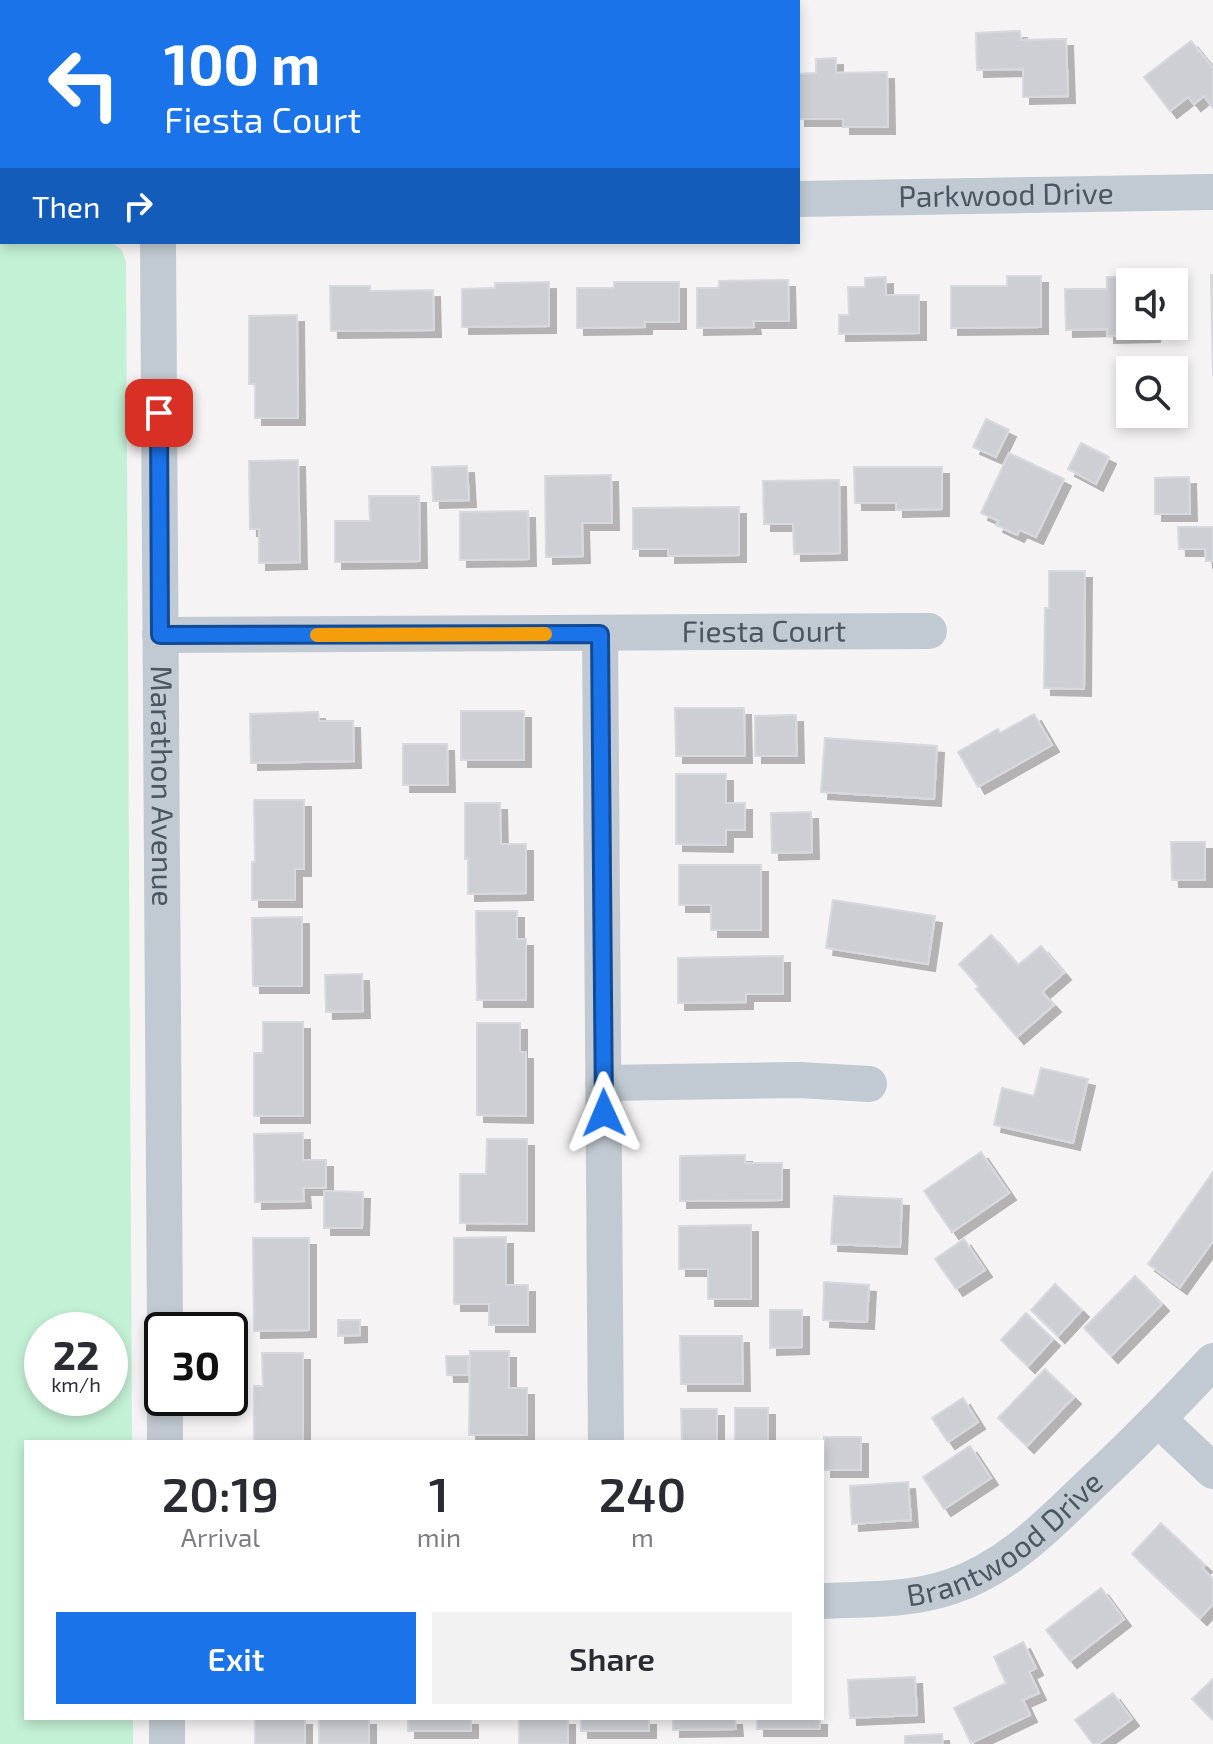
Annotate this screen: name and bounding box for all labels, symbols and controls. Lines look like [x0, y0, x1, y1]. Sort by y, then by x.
text: 100 m [164, 29, 320, 96]
icon: left [32, 32, 136, 136]
text: Fiesta Court [164, 97, 361, 140]
street label: Parkwood Drive [898, 174, 1114, 213]
icon: right [116, 184, 160, 228]
text: Then [32, 188, 100, 224]
map controls [1116, 268, 1188, 428]
button: sound [1116, 268, 1188, 340]
button: search [1116, 356, 1188, 428]
pin [125, 379, 193, 447]
icon: arrive [137, 391, 181, 435]
street label: Fiesta Court [682, 611, 846, 648]
street label: Marathon Avenue [145, 665, 182, 907]
position arrow [562, 1071, 646, 1155]
speed limit sign: 30 [144, 1312, 248, 1416]
text: 22 [53, 1330, 99, 1378]
text: km/h [51, 1372, 101, 1396]
street label: Brantwood Drive [904, 1463, 1109, 1612]
text: 20:19 [162, 1464, 279, 1522]
text: 1 [429, 1464, 449, 1522]
text: 240 [599, 1464, 686, 1522]
text: Arrival [181, 1521, 260, 1552]
text: min [417, 1521, 461, 1552]
text: m [631, 1521, 654, 1552]
button: Exit [56, 1612, 416, 1704]
button: Share [432, 1612, 792, 1704]

